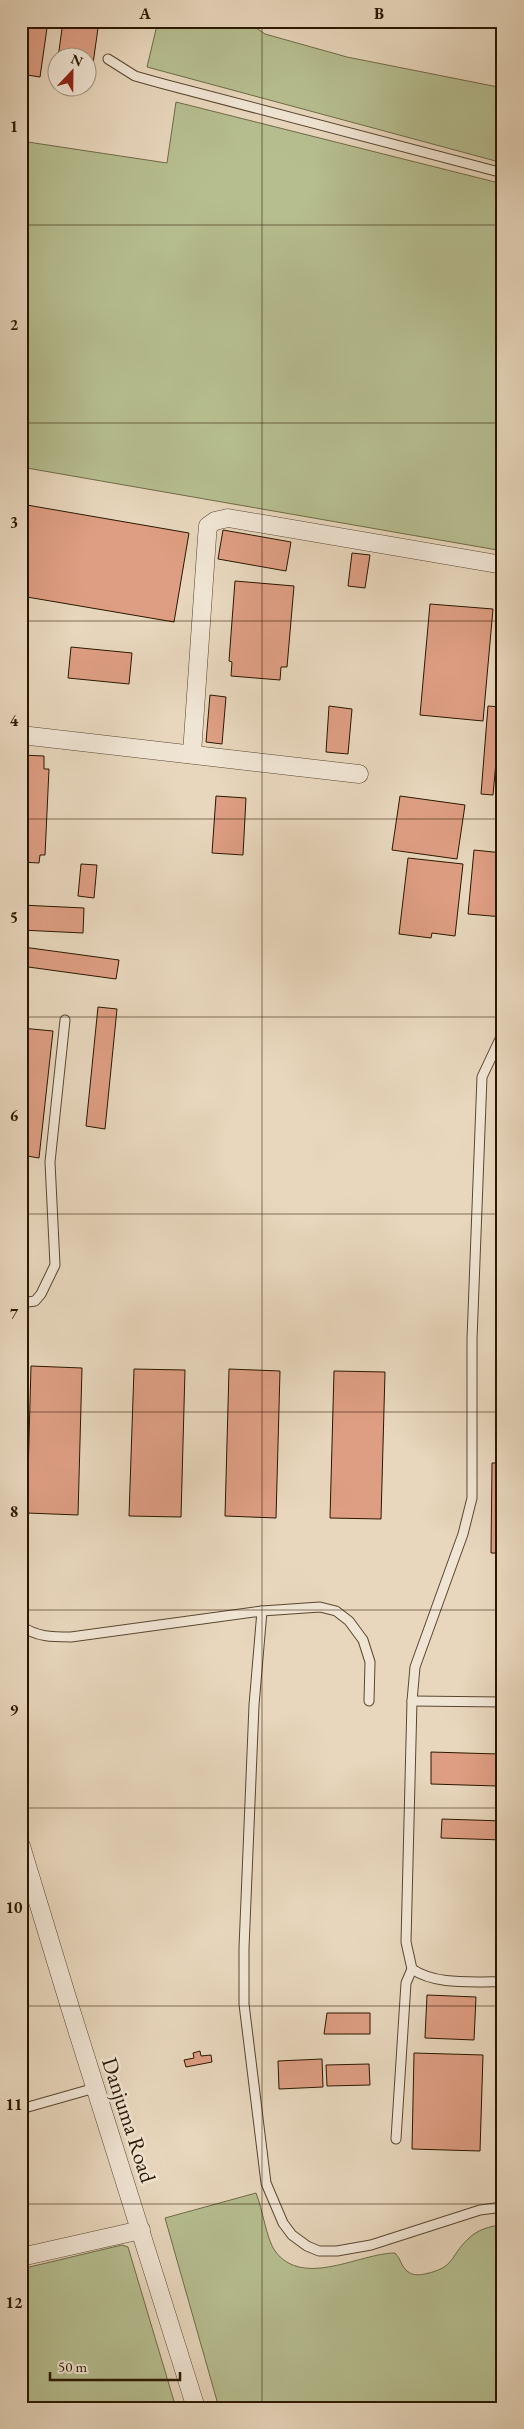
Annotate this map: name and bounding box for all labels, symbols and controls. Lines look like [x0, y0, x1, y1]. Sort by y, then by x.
text: A [138, 3, 151, 24]
text: B [374, 3, 384, 24]
north arrow [48, 48, 98, 98]
text: N [68, 49, 86, 71]
text: 1 [10, 116, 18, 137]
text: 2 [10, 314, 19, 335]
text: 3 [10, 512, 18, 533]
text: 4 [10, 710, 19, 731]
text: 5 [10, 907, 18, 928]
text: 6 [10, 1105, 19, 1126]
text: 7 [10, 1303, 19, 1324]
text: 8 [10, 1501, 18, 1522]
text: 9 [10, 1699, 19, 1720]
text: 10 [6, 1897, 23, 1918]
street label: Danjuma Road [95, 2054, 163, 2187]
text: 11 [6, 2094, 22, 2115]
text: 12 [6, 2292, 23, 2313]
scale bar [50, 2349, 180, 2381]
text: 50 m [58, 2357, 87, 2376]

